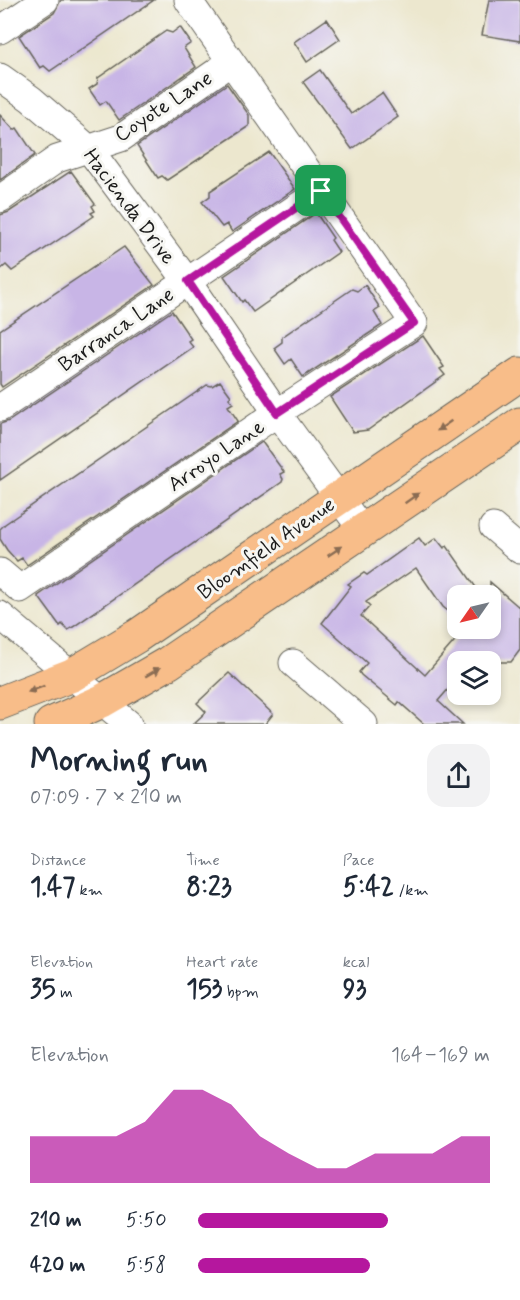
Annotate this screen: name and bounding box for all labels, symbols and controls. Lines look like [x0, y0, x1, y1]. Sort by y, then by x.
street label: Coyote Lane [109, 65, 218, 149]
street label: Hacienda Drive [76, 143, 182, 270]
pin [295, 165, 346, 216]
icon: arrive [304, 174, 337, 207]
street label: Barranca Lane [53, 281, 180, 379]
street label: Arroyo Lane [163, 413, 271, 499]
one-way arrow [436, 420, 452, 431]
street label: Bloomfield Avenue [192, 491, 341, 607]
one-way arrow [403, 492, 419, 504]
one-way arrow [326, 545, 343, 556]
north arrow [447, 585, 501, 639]
map controls [447, 585, 501, 705]
button: layers [447, 651, 501, 705]
one-way arrow [145, 667, 162, 677]
one-way arrow [27, 685, 45, 694]
text: Morning run [30, 739, 208, 783]
button: share [427, 744, 490, 807]
text: 07:09 · 7 × 210 m [30, 784, 182, 811]
text: Distance [30, 850, 86, 871]
text: Time [186, 850, 220, 871]
text: Pace [343, 850, 375, 871]
text: 1.47 [30, 871, 75, 905]
text: 8:23 [186, 871, 232, 905]
text: 5:42 [343, 871, 394, 905]
text: km [75, 880, 103, 901]
text: /km [394, 880, 429, 901]
text: Elevation [30, 952, 93, 973]
text: Heart rate [186, 952, 258, 973]
text: kcal [343, 952, 370, 973]
text: 35 [30, 973, 56, 1007]
text: 153 [186, 973, 222, 1007]
text: 93 [343, 973, 366, 1007]
text: m [56, 982, 73, 1003]
text: bpm [222, 982, 259, 1003]
text: Elevation [30, 1042, 109, 1069]
text: 164–169 m [391, 1042, 490, 1069]
text: 210 m [30, 1207, 82, 1234]
text: 5:50 [126, 1207, 167, 1234]
text: 420 m [30, 1252, 86, 1279]
text: 5:58 [126, 1252, 166, 1279]

